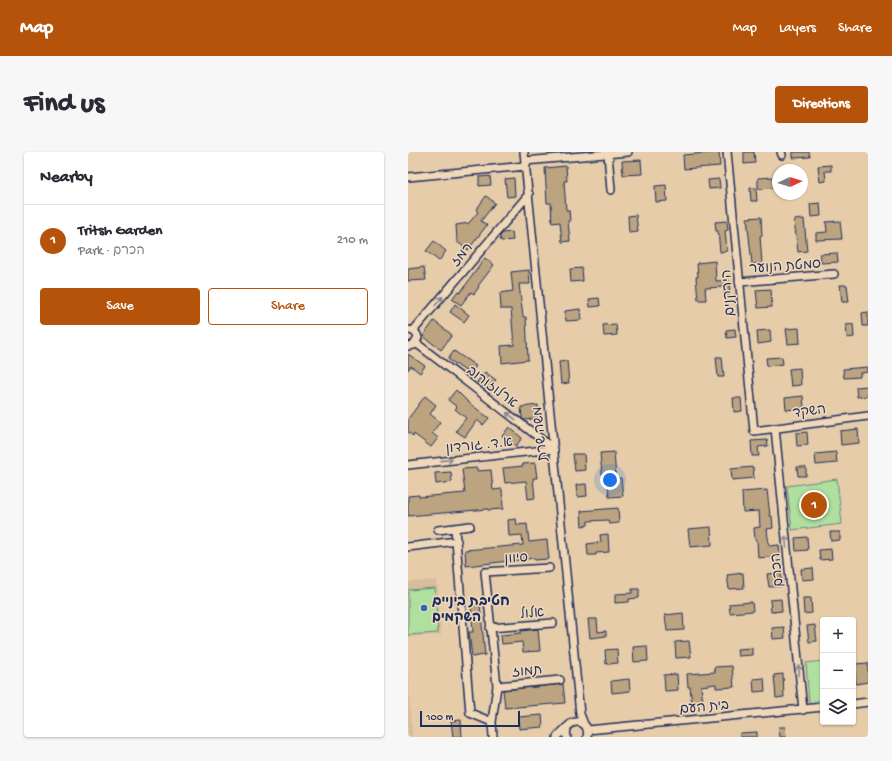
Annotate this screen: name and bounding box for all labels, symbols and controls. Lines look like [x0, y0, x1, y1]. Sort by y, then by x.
text: Map [20, 17, 53, 40]
text: Map [733, 20, 757, 37]
text: Layers [779, 20, 816, 37]
text: Share [838, 20, 872, 37]
button: Directions [775, 86, 868, 123]
text: Find us [24, 88, 104, 121]
north arrow [772, 164, 808, 200]
text: Nearby [40, 168, 93, 188]
text: Tritsh Garden [78, 222, 162, 240]
text: 1 [50, 233, 56, 248]
text: 210 m [337, 233, 368, 248]
street label: רמז [448, 240, 478, 271]
text: Park · הכרם [78, 244, 145, 259]
street label: סמטת הנוער [749, 256, 822, 278]
street label: הירקנים [719, 269, 740, 317]
button: Save [40, 288, 200, 325]
button: Share [208, 288, 368, 325]
one-way arrow [434, 295, 443, 306]
street label: ארלוזורוב [463, 362, 521, 413]
street label: השקד [792, 402, 827, 423]
street label: משה שרת [530, 406, 553, 463]
one-way arrow [506, 412, 517, 421]
street label: א.ד. גורדון [445, 434, 514, 458]
one-way arrow [440, 457, 453, 464]
your location [600, 470, 620, 490]
pin: 1 [801, 490, 827, 520]
one-way arrow [783, 535, 790, 548]
street label: סיוון [504, 550, 529, 569]
street label: הכרם [768, 552, 789, 588]
place label: חטיבת ביניים השקמים [432, 593, 510, 627]
marker: חטיבת ביניים השקמים [419, 603, 429, 613]
street label: אלול [519, 604, 545, 624]
map controls [820, 617, 856, 725]
button: + [820, 617, 856, 653]
button: − [820, 653, 856, 689]
street label: תמוז [511, 663, 543, 682]
one-way arrow [795, 665, 803, 678]
button: layers [820, 689, 856, 725]
street label: בית העם [679, 698, 730, 719]
scale bar [420, 709, 520, 728]
text: 100 m [426, 712, 453, 724]

